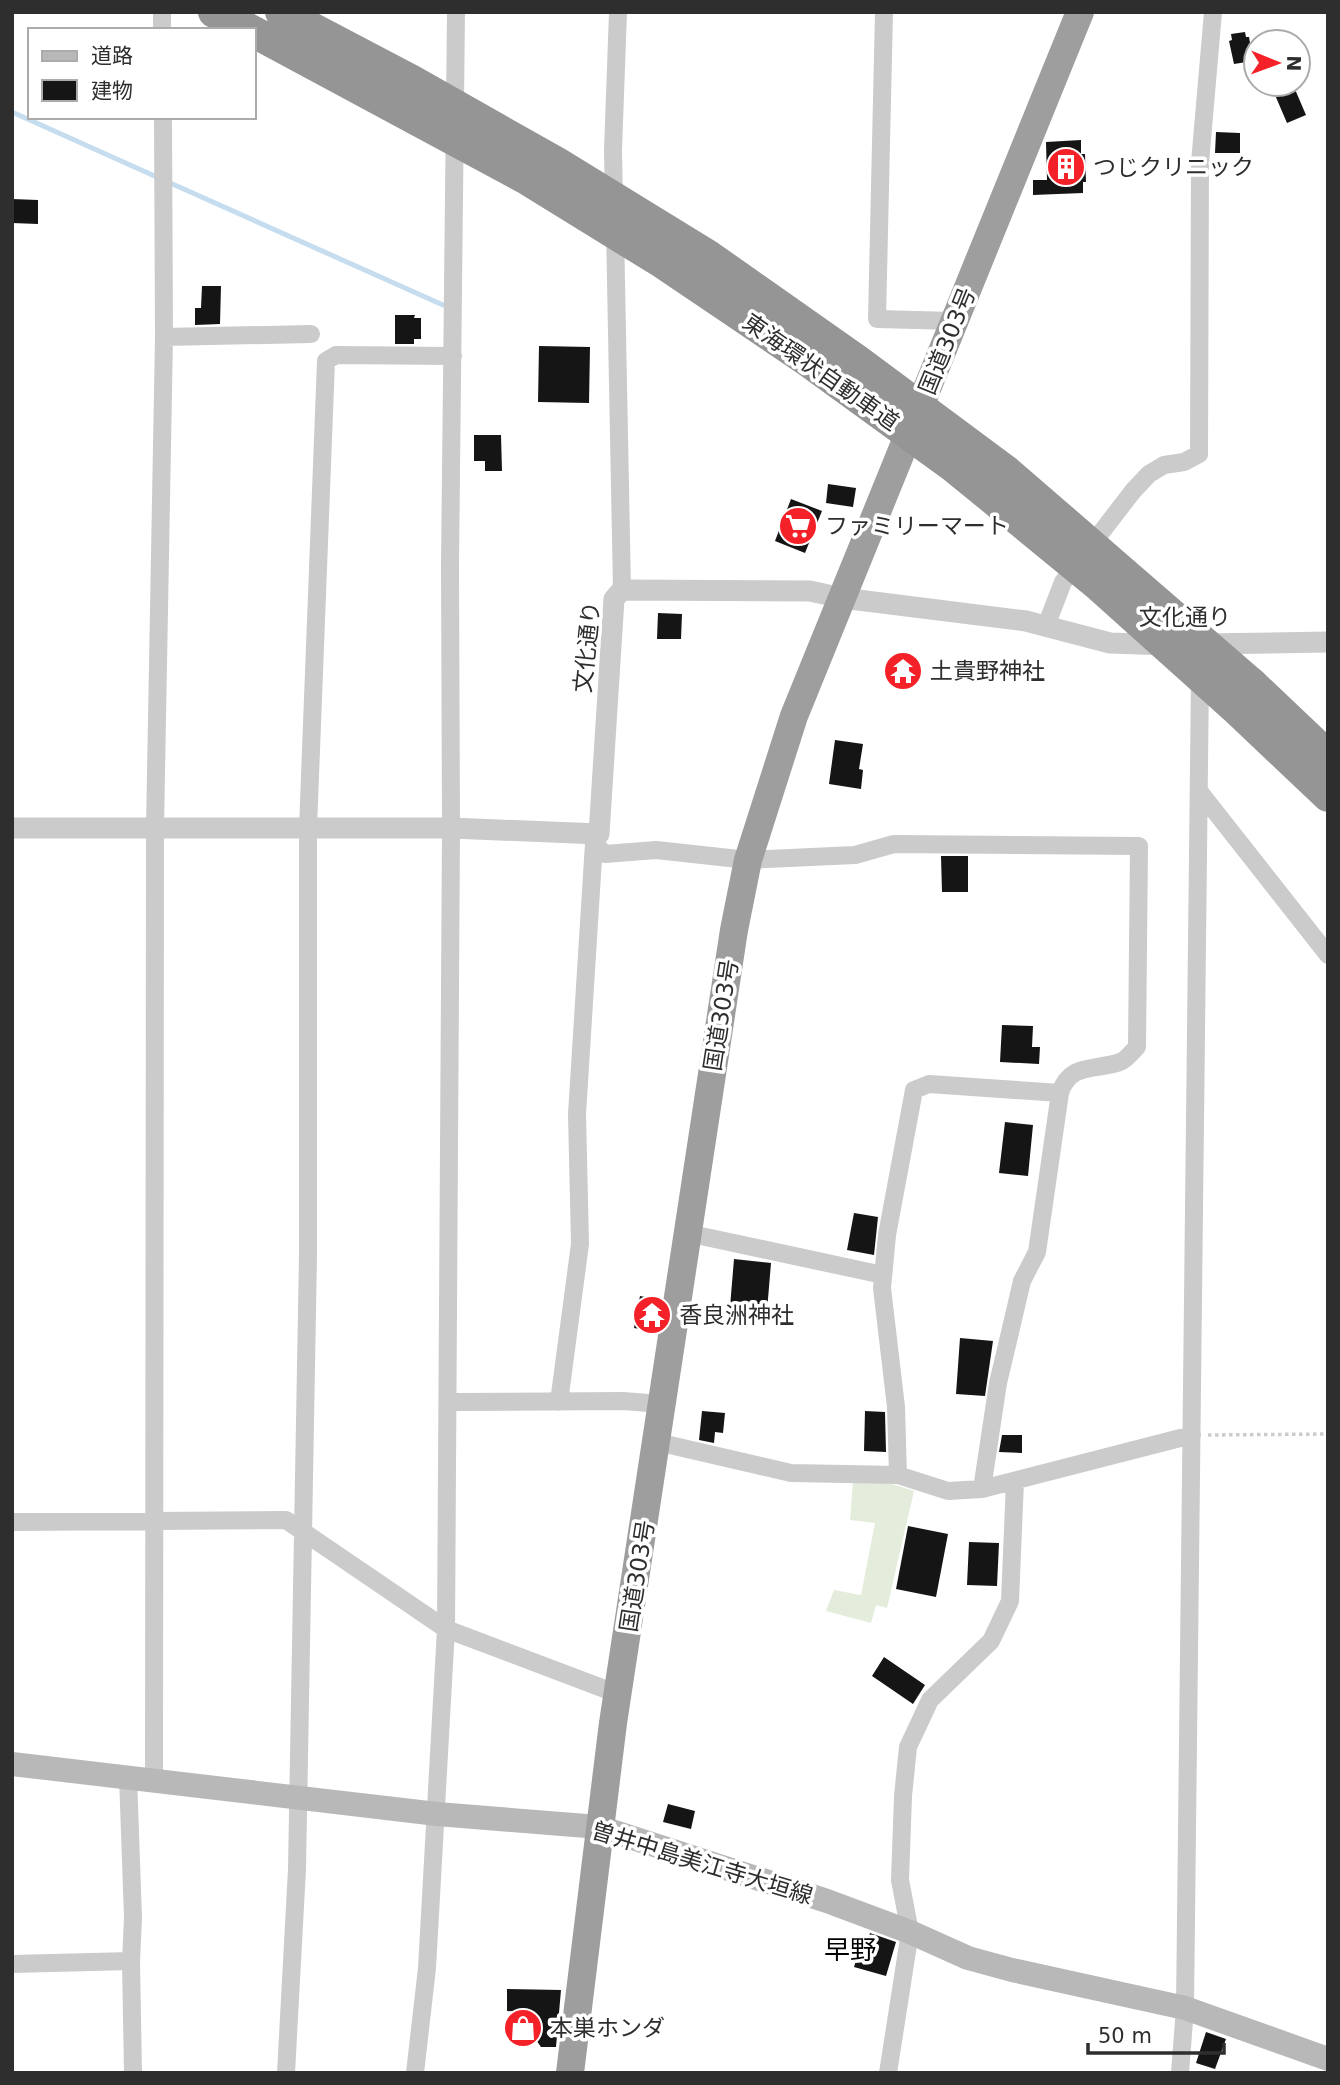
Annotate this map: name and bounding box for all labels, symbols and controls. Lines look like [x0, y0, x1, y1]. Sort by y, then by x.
legend [28, 28, 256, 119]
north arrow [1242, 28, 1312, 98]
text: 道路 [91, 44, 133, 68]
text: N [1283, 55, 1305, 71]
text: 建物 [91, 79, 133, 103]
building icon: つじクリニック [1045, 146, 1087, 188]
place label: つじクリニック [1093, 154, 1254, 180]
street label: 国道303号 [914, 284, 980, 398]
street label: 東海環状自動車道 [738, 309, 904, 435]
supermarket icon: ファミリーマート [777, 505, 819, 547]
place label: ファミリーマート [825, 513, 1009, 539]
street label: 文化通り [569, 600, 605, 694]
street label: 文化通り [1139, 604, 1231, 630]
temple icon: 土貴野神社 [882, 650, 924, 692]
place label: 土貴野神社 [930, 658, 1045, 684]
street label: 国道303号 [699, 957, 743, 1073]
temple icon: 香良洲神社 [631, 1294, 673, 1336]
place label: 香良洲神社 [679, 1302, 794, 1328]
street label: 国道303号 [615, 1518, 659, 1634]
street label: 曽井中島美江寺大垣線 [588, 1817, 816, 1909]
district label: 早野 [824, 1935, 876, 1965]
shop icon: 本巣ホンダ [502, 2007, 544, 2049]
scale bar [1088, 2011, 1224, 2056]
place label: 本巣ホンダ [550, 2015, 665, 2041]
text: 50 m [1098, 2024, 1152, 2048]

